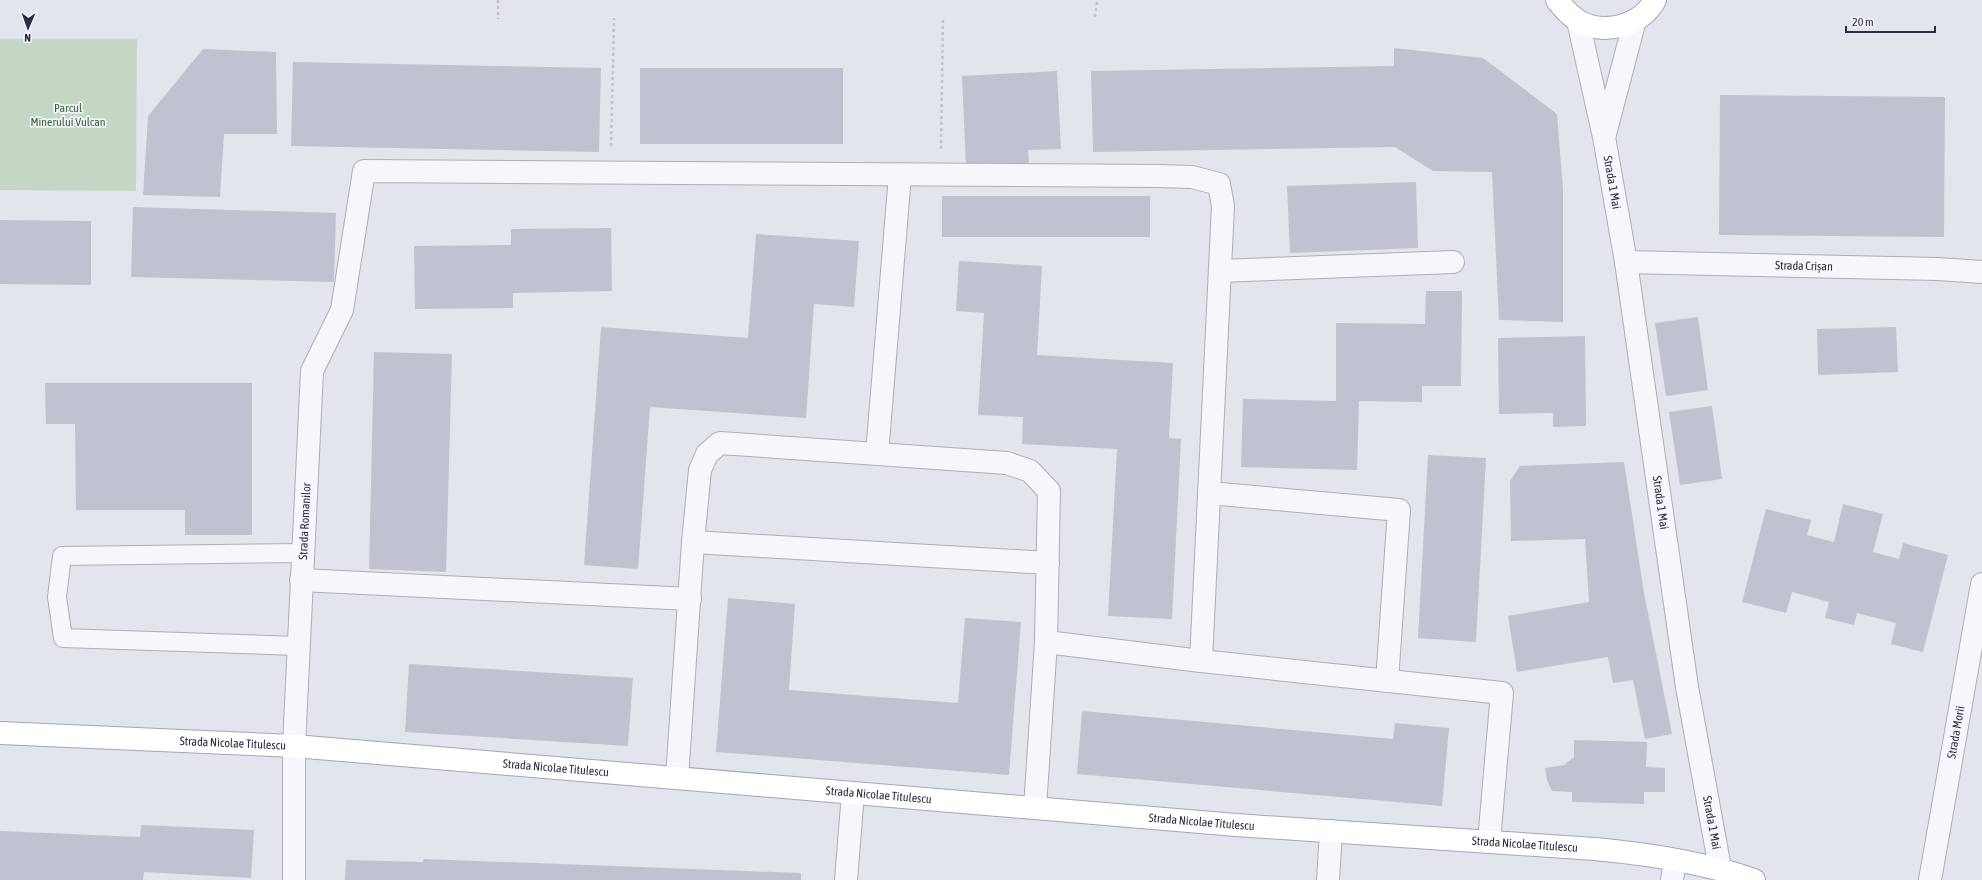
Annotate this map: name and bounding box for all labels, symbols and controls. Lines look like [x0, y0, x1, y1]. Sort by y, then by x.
north arrow [8, 8, 48, 48]
scale bar [1846, 8, 1935, 34]
text: 20 m [1852, 15, 1874, 29]
text: N [24, 32, 31, 44]
park label: Parcul Minerului Vulcan [30, 101, 106, 129]
street label: Strada 1 Mai [1600, 155, 1624, 210]
street label: Strada Crișan [1775, 258, 1833, 274]
street label: Strada 1 Mai [1650, 475, 1671, 530]
street label: Strada Romanilor [296, 482, 314, 560]
street label: Strada Morii [1944, 705, 1967, 760]
street label: Strada Nicolae Titulescu [179, 734, 286, 753]
street label: Strada Nicolae Titulescu [502, 757, 610, 779]
street label: Strada Nicolae Titulescu [825, 784, 932, 806]
street label: Strada 1 Mai [1700, 795, 1723, 850]
street label: Strada Nicolae Titulescu [1148, 811, 1255, 833]
street label: Strada Nicolae Titulescu [1471, 834, 1578, 855]

